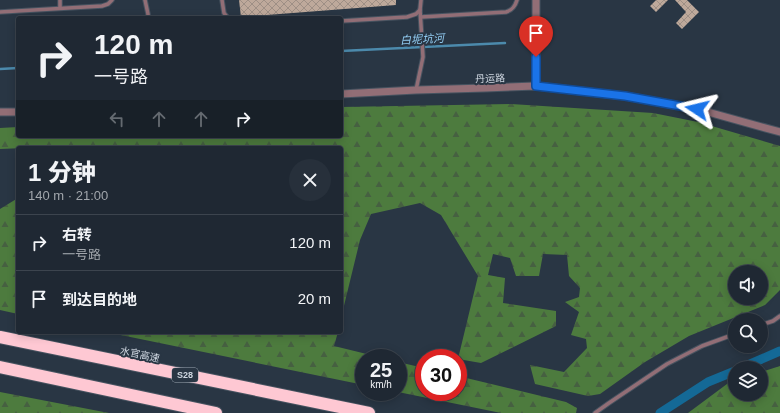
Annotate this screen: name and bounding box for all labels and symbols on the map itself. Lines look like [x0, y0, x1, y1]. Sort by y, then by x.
pin [519, 16, 553, 57]
water label: 白坭坑河 [400, 32, 446, 46]
street label: 丹运路 [475, 72, 505, 85]
position arrow [676, 88, 718, 130]
street label: 水官高速 [119, 345, 161, 364]
speed limit sign: 30 [415, 349, 467, 401]
road number: S28 [172, 368, 198, 382]

